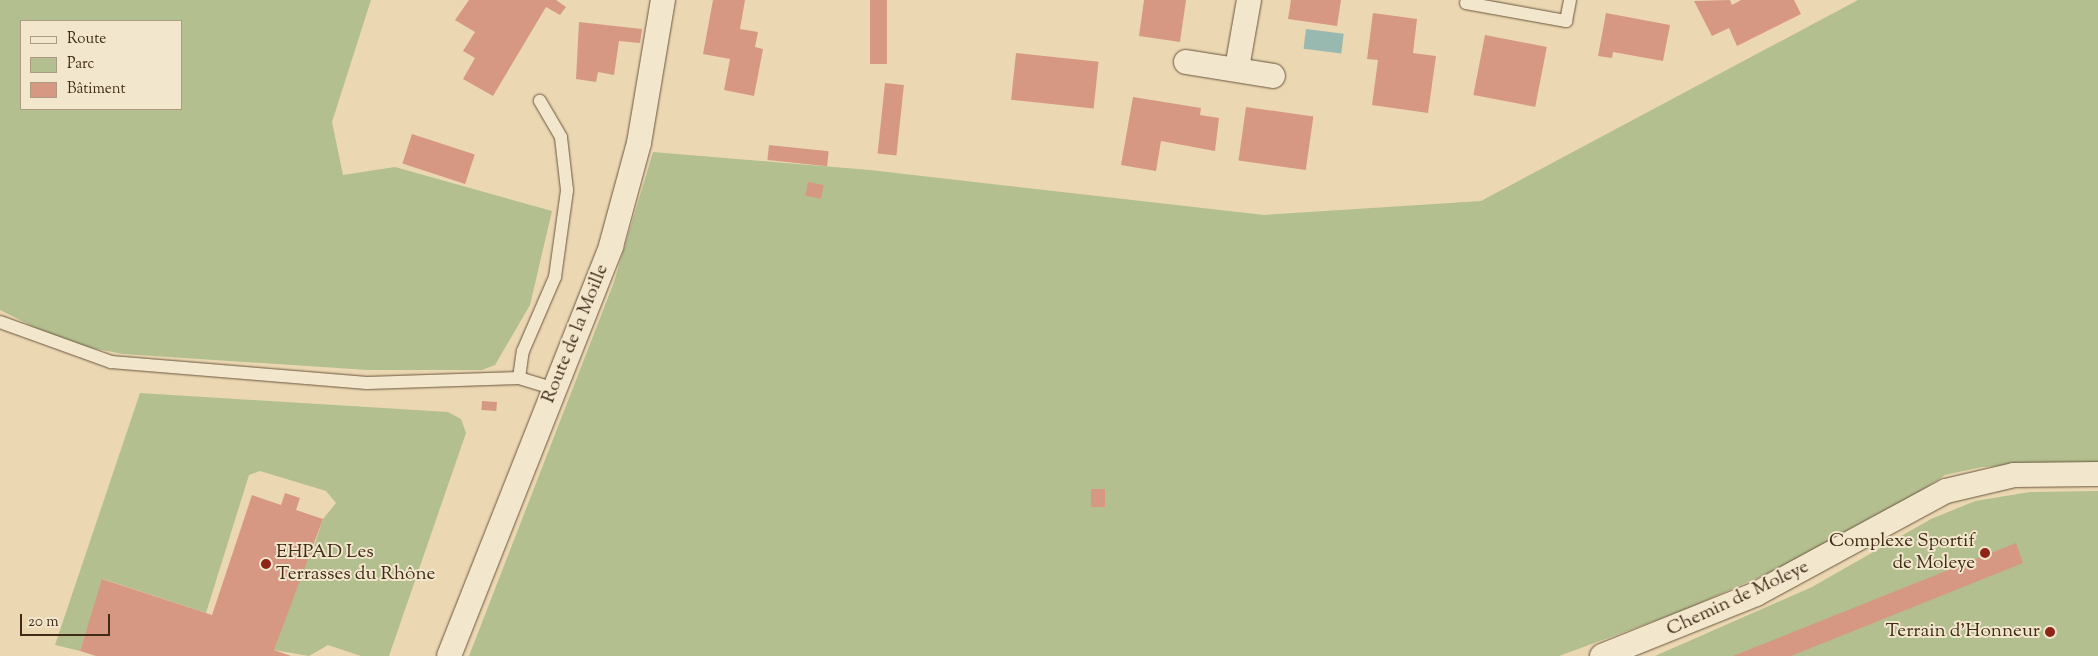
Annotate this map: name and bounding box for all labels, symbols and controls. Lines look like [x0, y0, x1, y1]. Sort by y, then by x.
legend [20, 20, 182, 110]
text: Route [67, 29, 106, 50]
text: Parc [67, 54, 94, 75]
text: Bâtiment [67, 79, 126, 100]
street label: Route de la Moille [538, 261, 614, 407]
place label: Complexe Sportif de Moleye [1829, 531, 1975, 575]
place label: EHPAD Les Terrasses du Rhône [276, 542, 435, 586]
marker: Complexe Sportif de Moleye [1979, 547, 1991, 559]
street label: Chemin de Moleye [1663, 556, 1813, 642]
marker: EHPAD Les Terrasses du Rhône [260, 558, 272, 570]
scale bar [22, 604, 112, 636]
text: 20 m [28, 612, 59, 633]
place label: Terrain d'Honneur [1886, 621, 2040, 643]
marker: Terrain d'Honneur [2044, 626, 2056, 638]

